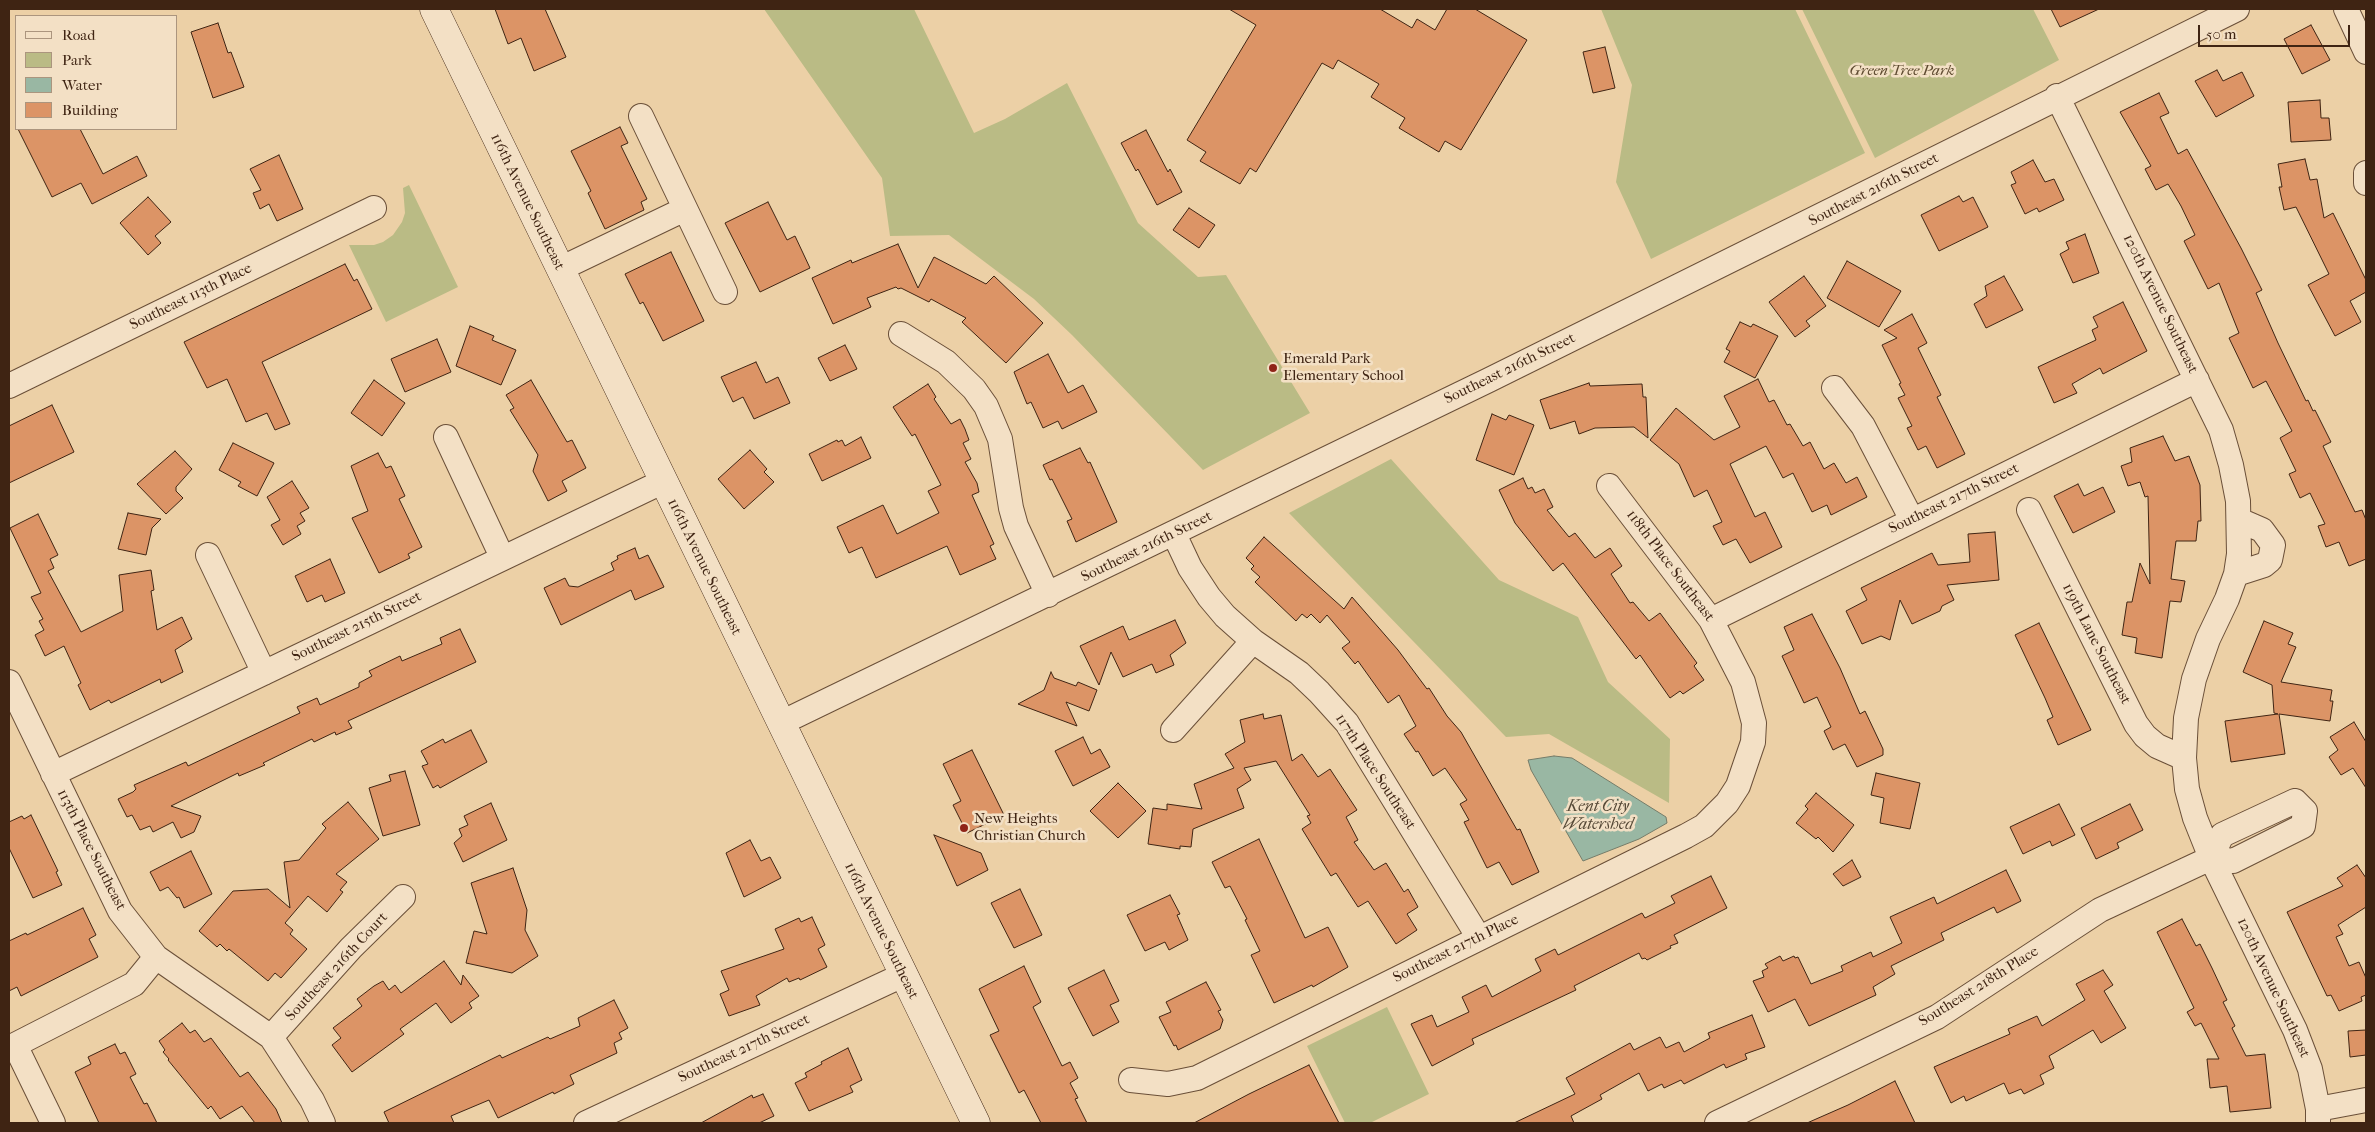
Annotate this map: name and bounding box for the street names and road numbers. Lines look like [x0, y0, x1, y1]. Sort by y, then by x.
street label: 116th Avenue Southeast [486, 131, 568, 273]
street label: Southeast 216th Street [1806, 149, 1942, 231]
street label: 120th Avenue Southeast [2118, 231, 2202, 377]
street label: Southeast 113th Place [127, 260, 255, 334]
street label: Southeast 216th Street [1442, 329, 1578, 409]
street label: Southeast 217th Street [1886, 460, 2022, 538]
street label: 116th Avenue Southeast [663, 496, 745, 638]
street label: Southeast 216th Street [1079, 507, 1215, 587]
street label: 118th Place Southeast [1622, 507, 1718, 625]
street label: 119th Lane Southeast [2058, 580, 2134, 708]
street label: Southeast 215th Street [289, 588, 425, 666]
street label: 117th Place Southeast [1331, 711, 1419, 833]
street label: 113th Place Southeast [53, 786, 129, 914]
street label: 116th Avenue Southeast [840, 860, 922, 1002]
street label: Southeast 216th Court [282, 909, 392, 1025]
street label: Southeast 217th Place [1390, 911, 1522, 987]
street label: 120th Avenue Southeast [2233, 915, 2313, 1061]
street label: Southeast 218th Place [1916, 943, 2042, 1031]
street label: Southeast 217th Street [676, 1011, 812, 1087]

